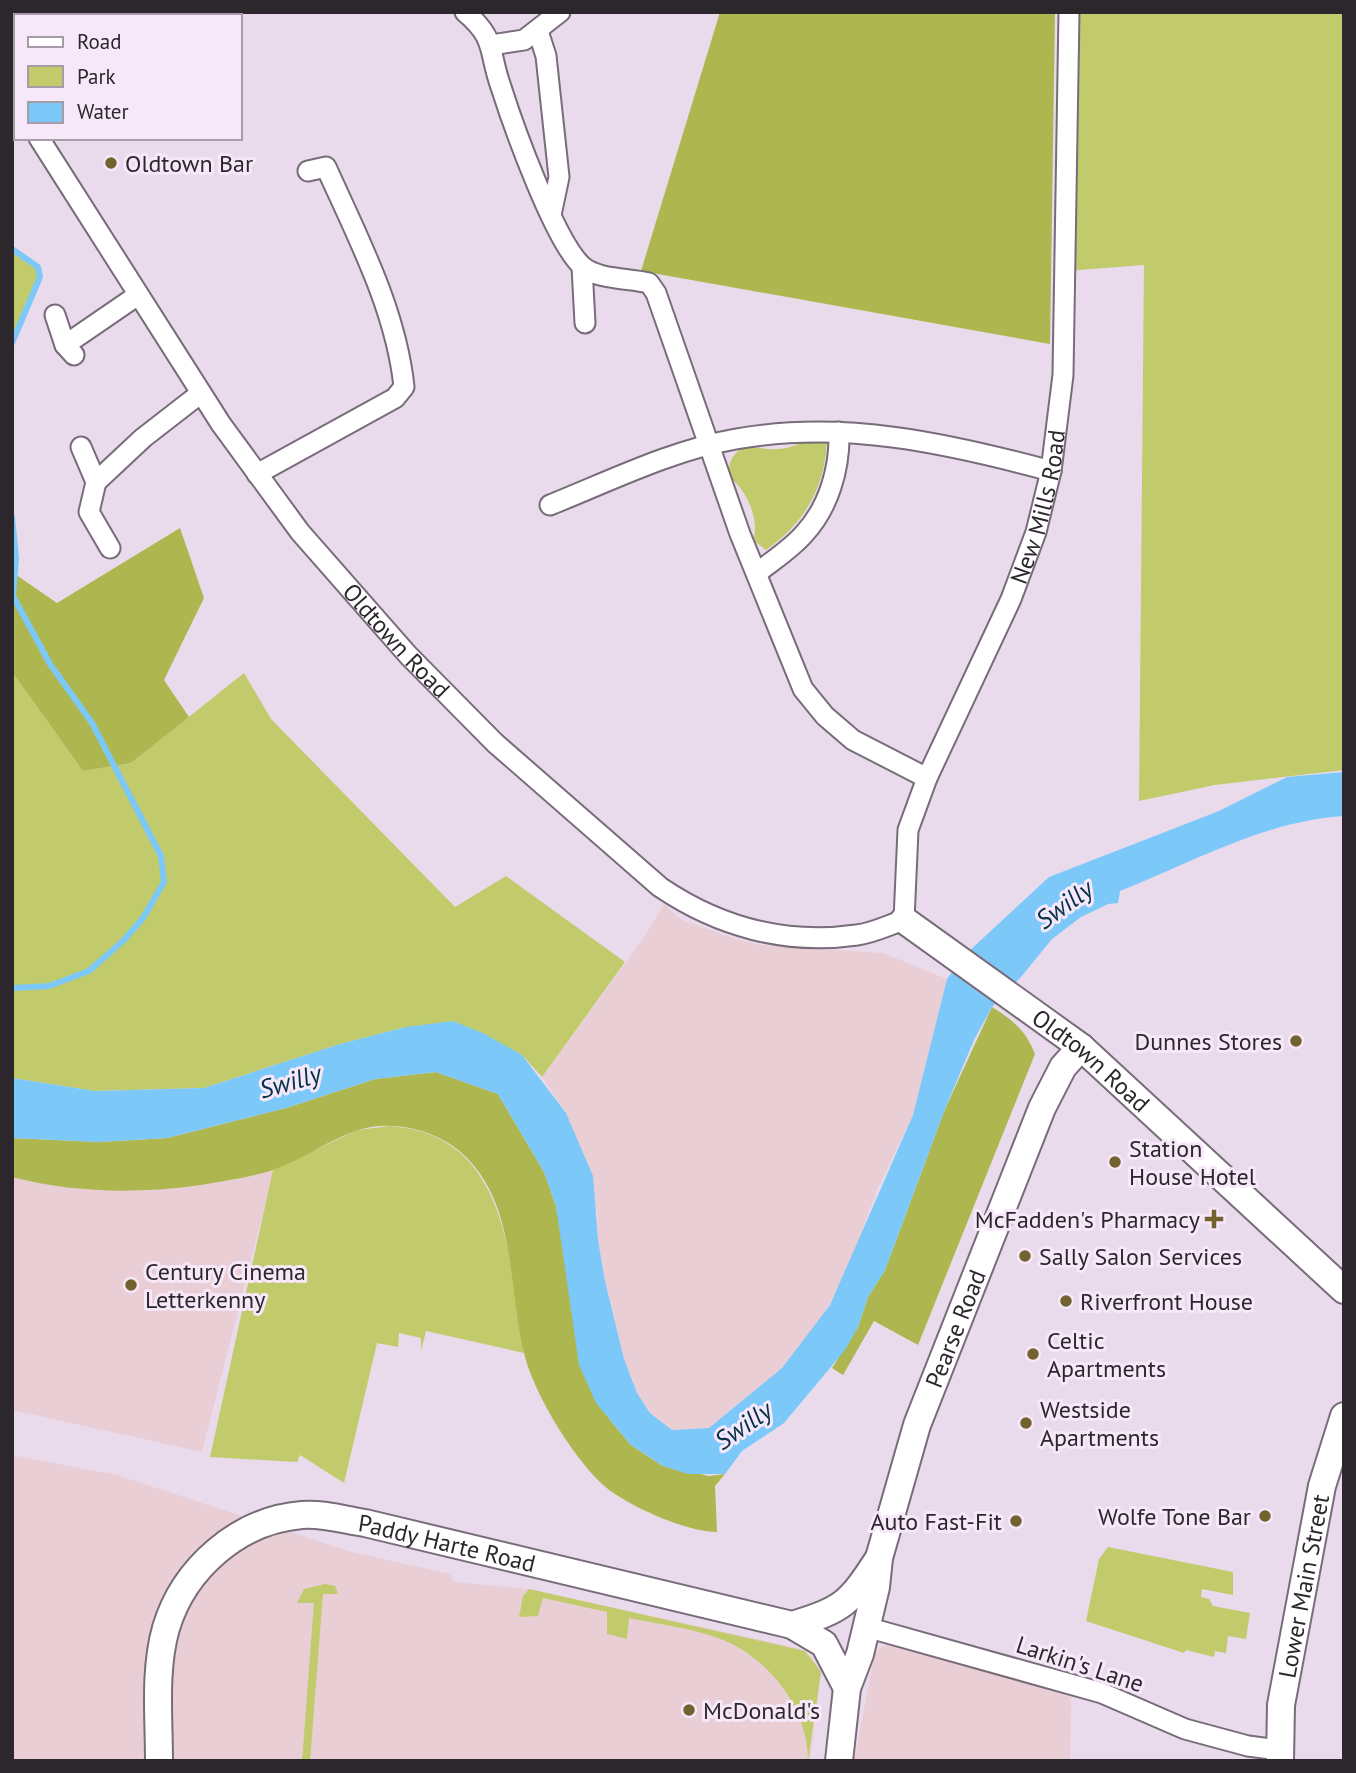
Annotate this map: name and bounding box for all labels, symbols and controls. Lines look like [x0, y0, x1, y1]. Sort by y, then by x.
legend [14, 14, 242, 140]
text: Road [77, 28, 121, 55]
text: Park [77, 63, 116, 90]
text: Water [77, 98, 129, 125]
place label: Oldtown Bar [125, 148, 253, 179]
marker: Oldtown Bar [103, 155, 119, 171]
street label: New Mills Road [1003, 428, 1072, 588]
street label: Oldtown Road [336, 576, 457, 704]
water label: Swilly [1029, 871, 1101, 936]
street label: Oldtown Road [1026, 1002, 1157, 1119]
place label: Dunnes Stores [1134, 1026, 1282, 1057]
marker: Dunnes Stores [1288, 1033, 1304, 1049]
water label: Swilly [255, 1056, 326, 1106]
place label: Station House Hotel [1129, 1133, 1256, 1192]
marker: Station House Hotel [1107, 1154, 1123, 1170]
place label: McFadden's Pharmacy [975, 1204, 1200, 1235]
marker: McFadden's Pharmacy [1206, 1211, 1222, 1227]
place label: Sally Salon Services [1039, 1241, 1242, 1272]
marker: Sally Salon Services [1017, 1248, 1033, 1264]
place label: Century Cinema Letterkenny [145, 1256, 306, 1315]
street label: Pearse Road [918, 1265, 992, 1392]
marker: Century Cinema Letterkenny [123, 1277, 139, 1293]
place label: Riverfront House [1080, 1286, 1253, 1317]
marker: Riverfront House [1058, 1293, 1074, 1309]
place label: Celtic Apartments [1047, 1325, 1166, 1384]
marker: Celtic Apartments [1025, 1346, 1041, 1362]
water label: Swilly [708, 1392, 780, 1457]
place label: Westside Apartments [1040, 1394, 1159, 1453]
marker: Westside Apartments [1018, 1415, 1034, 1431]
street label: Lower Main Street [1271, 1492, 1336, 1680]
place label: Wolfe Tone Bar [1098, 1501, 1251, 1532]
place label: Auto Fast-Fit [870, 1506, 1002, 1537]
street label: Paddy Harte Road [356, 1507, 539, 1579]
marker: Wolfe Tone Bar [1257, 1508, 1273, 1524]
marker: Auto Fast-Fit [1008, 1513, 1024, 1529]
street label: Larkin's Lane [1012, 1629, 1148, 1699]
place label: McDonald's [703, 1695, 820, 1726]
marker: McDonald's [681, 1702, 697, 1718]

